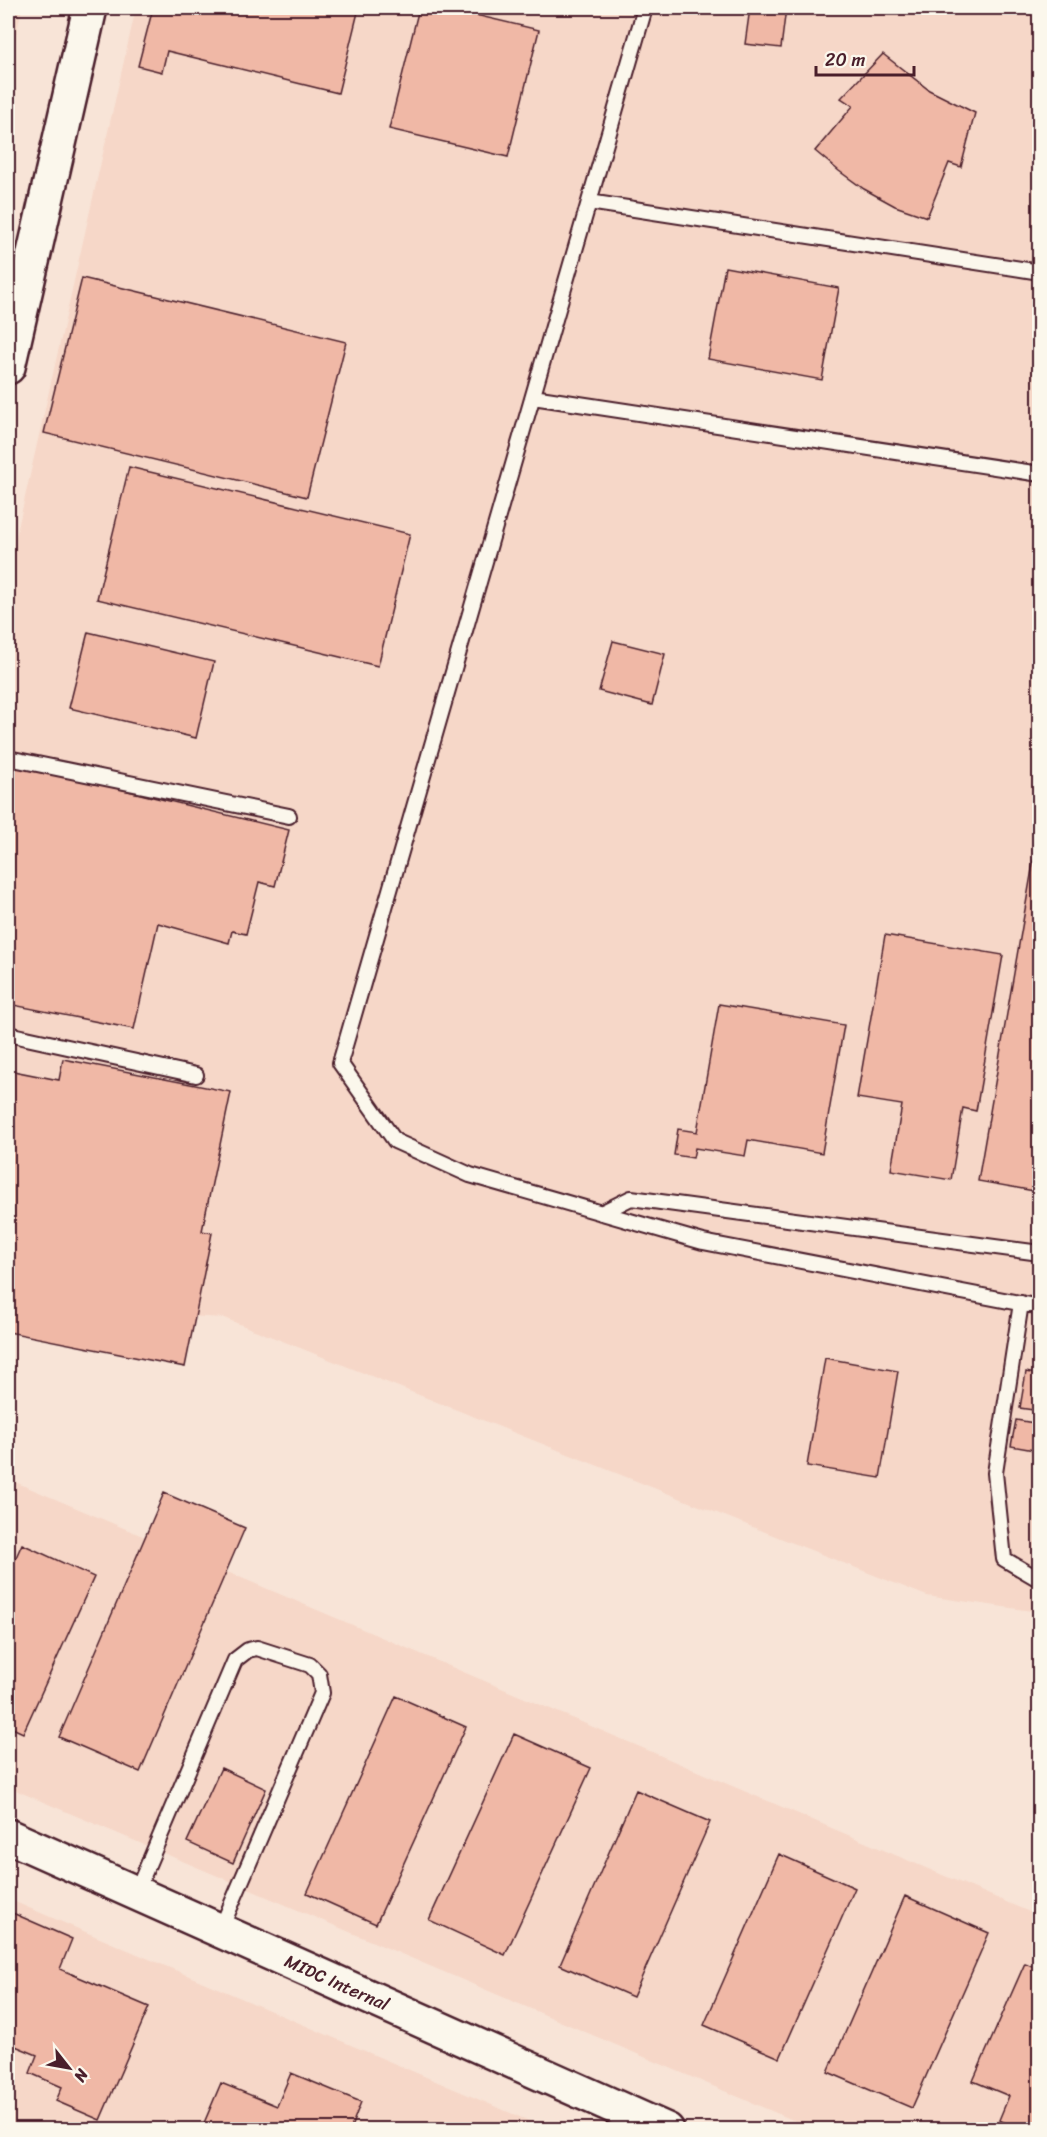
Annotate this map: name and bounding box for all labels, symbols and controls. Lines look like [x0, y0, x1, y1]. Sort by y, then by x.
scale bar [816, 39, 914, 77]
text: 20 m [825, 44, 865, 76]
street label: MIDC Internal [279, 1945, 395, 2020]
north arrow [39, 2038, 99, 2098]
text: N [66, 2062, 97, 2088]

